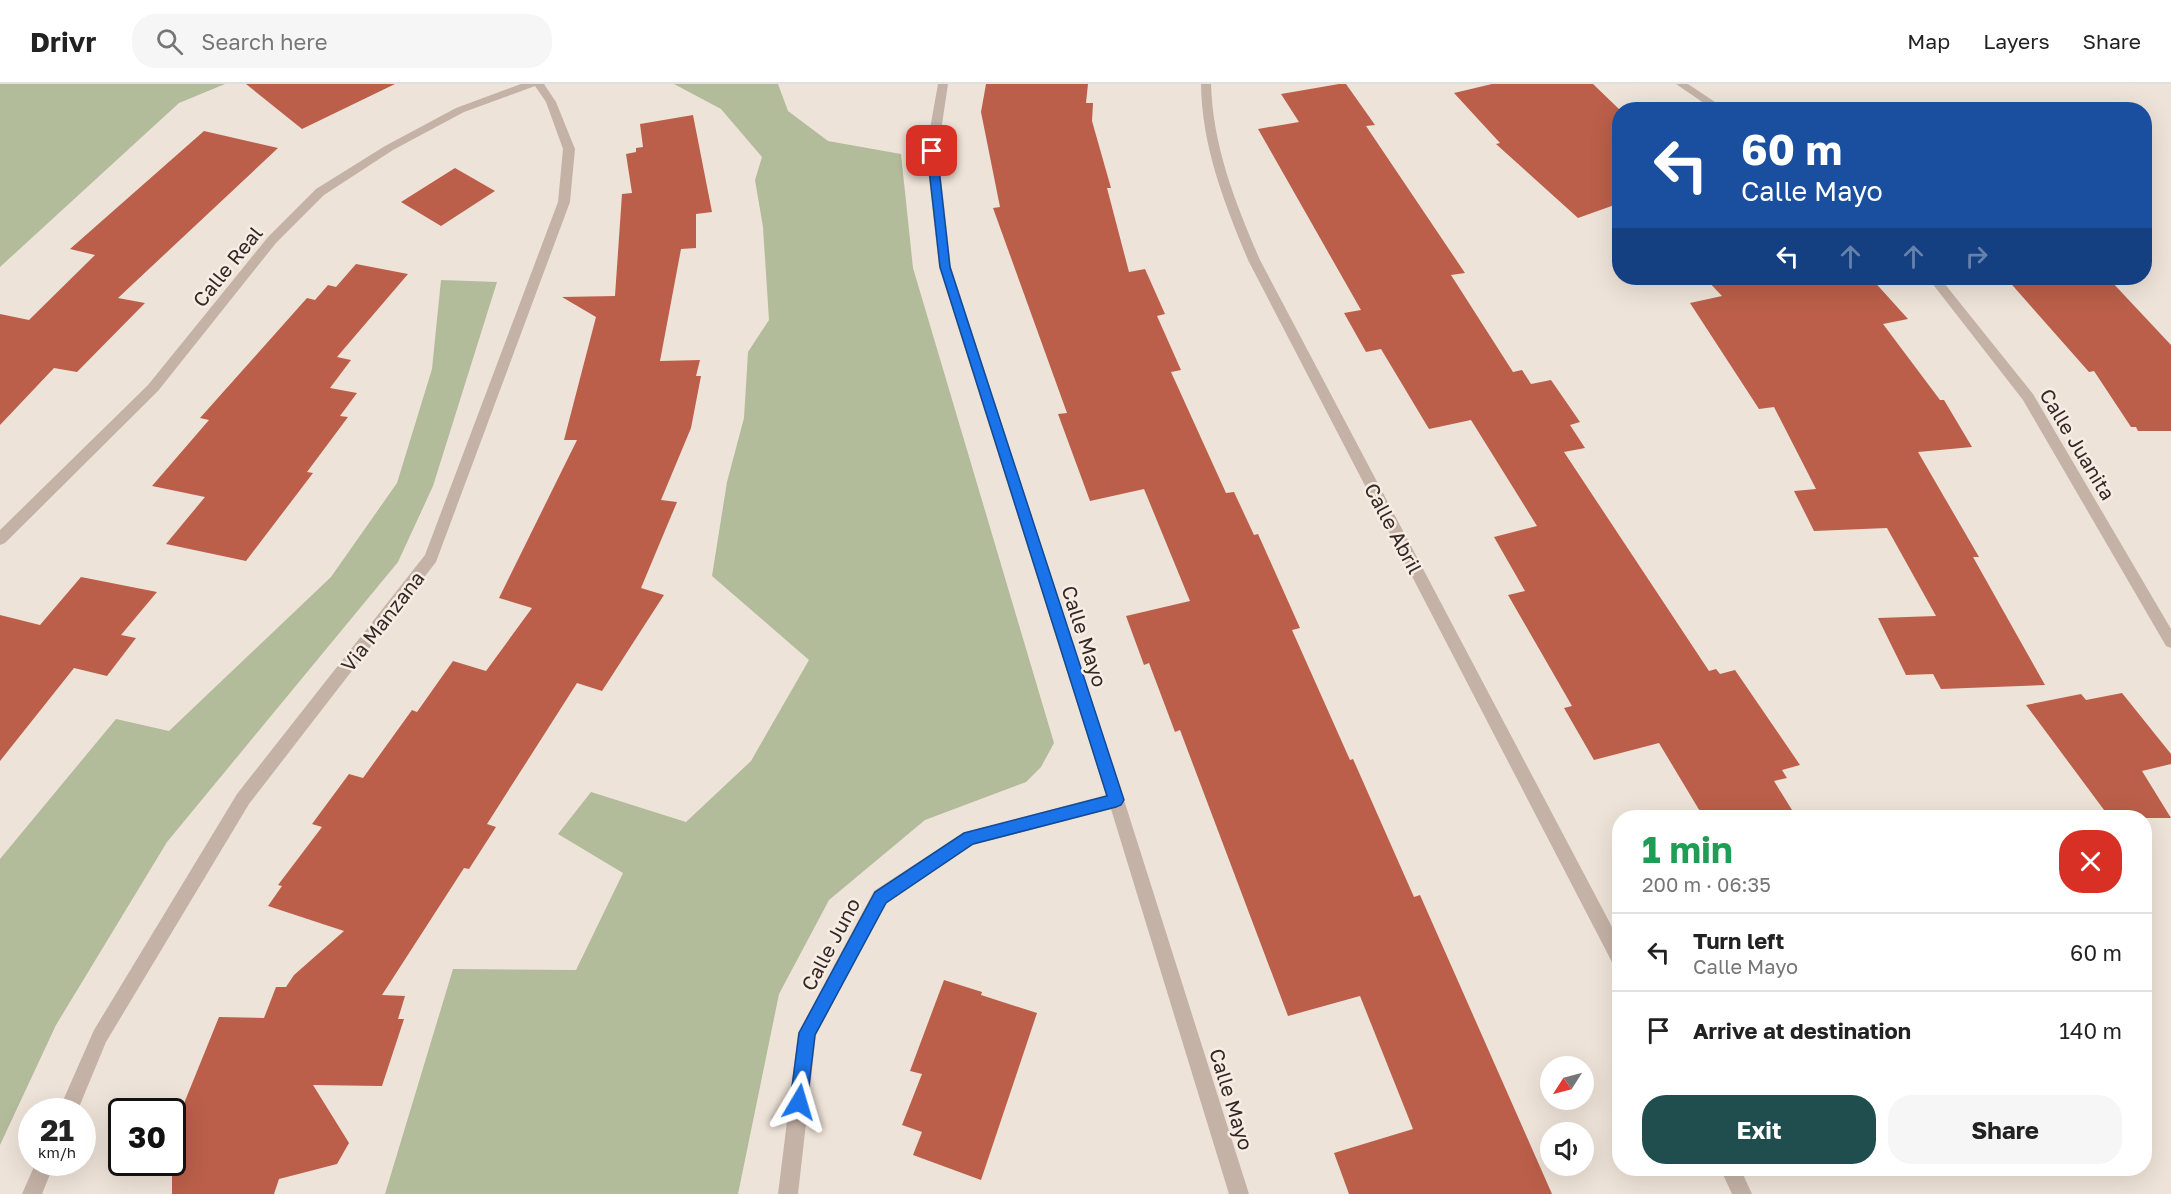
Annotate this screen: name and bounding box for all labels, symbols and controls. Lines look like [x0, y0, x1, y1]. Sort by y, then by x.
search box [132, 14, 552, 68]
text: Drivr [30, 25, 96, 58]
icon: search [153, 25, 186, 58]
text: Search here [201, 28, 327, 55]
text: Map [1907, 28, 1950, 54]
text: Layers [1983, 28, 2050, 54]
text: Share [2083, 28, 2141, 54]
text: 60 m [1741, 124, 1842, 174]
pin [906, 125, 957, 176]
icon: left [1642, 126, 1720, 204]
icon: arrive [915, 134, 948, 167]
text: Calle Mayo [1741, 175, 1883, 207]
street label: Calle Real [187, 221, 267, 311]
icon: left [1771, 240, 1804, 273]
icon: ahead [1834, 240, 1867, 273]
icon: ahead [1897, 240, 1930, 273]
icon: right [1960, 240, 1993, 273]
street label: Calle Juanita [2035, 384, 2121, 504]
street label: Calle Abril [1360, 478, 1428, 578]
street label: Via Manzana [335, 566, 429, 676]
street label: Calle Mayo [1057, 582, 1113, 690]
text: 1 min [1642, 828, 1733, 871]
button: close [2059, 830, 2122, 893]
text: 200 m · 06:35 [1642, 872, 1771, 896]
street label: Calle Juno [796, 894, 864, 994]
text: Turn left [1693, 927, 1784, 954]
icon: left [1642, 936, 1675, 969]
text: 60 m [2070, 939, 2122, 966]
text: Calle Mayo [1693, 954, 1798, 978]
icon: arrive [1642, 1014, 1675, 1047]
text: Arrive at destination [1693, 1017, 1911, 1044]
text: 140 m [2059, 1017, 2122, 1044]
street label: Calle Mayo [1205, 1045, 1259, 1153]
north arrow [1540, 1056, 1594, 1110]
map controls [1540, 1056, 1594, 1176]
position arrow [767, 1070, 831, 1134]
button: Exit [1642, 1095, 1876, 1164]
button: Share [1888, 1095, 2122, 1164]
speed limit sign: 30 [108, 1098, 186, 1176]
text: 21 [40, 1112, 74, 1148]
button: sound [1540, 1122, 1594, 1176]
text: km/h [38, 1143, 76, 1161]

